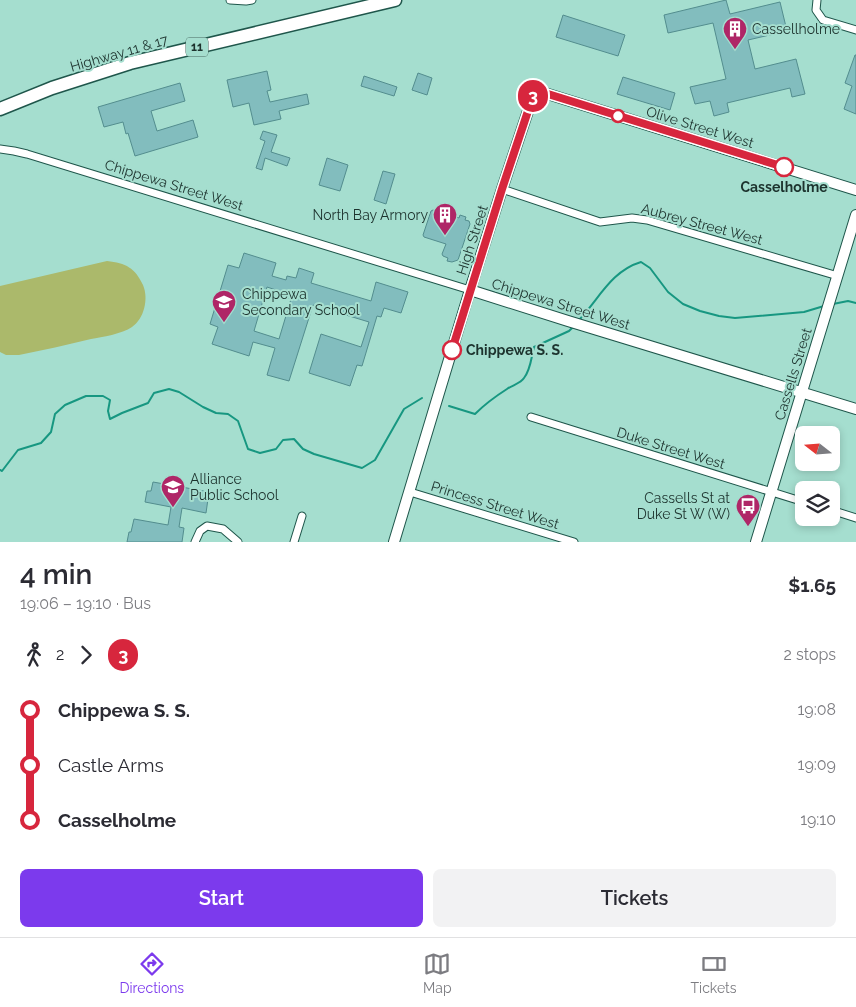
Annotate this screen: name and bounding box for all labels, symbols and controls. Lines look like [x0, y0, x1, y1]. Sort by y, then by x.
building icon: Cassellholme [722, 16, 748, 50]
place label: Cassellholme [752, 21, 840, 37]
street label: Highway 11 & 17 [68, 31, 170, 75]
road number: 11 [186, 38, 208, 56]
line badge: 3 [517, 80, 549, 112]
text: 3 [528, 85, 538, 106]
street label: Olive Street West [644, 103, 756, 151]
unlabelled marker [611, 109, 625, 123]
street label: Chippewa Street West [103, 156, 245, 214]
marker: Casselholme [774, 157, 794, 177]
place label: Casselholme [740, 179, 828, 195]
street label: Aubrey Street West [640, 200, 765, 248]
building icon: North Bay Armory [432, 202, 458, 236]
street label: High Street [453, 203, 491, 277]
place label: North Bay Armory [312, 207, 428, 223]
street label: Chippewa Street West [490, 275, 632, 333]
place label: Chippewa Secondary School [242, 286, 360, 318]
school or university icon: Chippewa Secondary School [211, 289, 237, 323]
street label: Cassells Street [771, 326, 815, 422]
marker: Chippewa S. S. [442, 340, 462, 360]
place label: Chippewa S. S. [466, 342, 563, 358]
street label: Duke Street West [615, 424, 727, 472]
north arrow [795, 426, 840, 471]
map controls [795, 426, 840, 526]
place label: Alliance Public School [190, 471, 279, 503]
school or university icon: Alliance Public School [160, 474, 186, 508]
street label: Princess Street West [429, 478, 561, 532]
button: layers [795, 481, 840, 526]
place label: Cassells St at Duke St W (W) [637, 490, 730, 522]
bus stop icon: Cassells St at Duke St W (W) [735, 493, 761, 527]
text: 4 min [20, 558, 92, 591]
text: $1.65 [788, 574, 836, 596]
text: 19:06 – 19:10 · Bus [20, 594, 151, 613]
icon: walk [20, 641, 48, 669]
icon: forward [72, 641, 100, 669]
text: 3 [118, 644, 128, 665]
text: 2 [56, 645, 64, 664]
text: 2 stops [784, 645, 836, 664]
text: Chippewa S. S. [58, 699, 190, 721]
text: 19:08 [797, 700, 836, 719]
text: Castle Arms [58, 754, 164, 776]
text: 19:09 [798, 755, 836, 774]
text: Casselholme [58, 809, 176, 831]
text: 19:10 [800, 810, 836, 829]
button: Start [20, 869, 423, 927]
button: Tickets [433, 869, 836, 927]
tab: Directions [119, 950, 184, 996]
tab: Map [423, 950, 452, 996]
tab: Tickets [691, 950, 737, 996]

